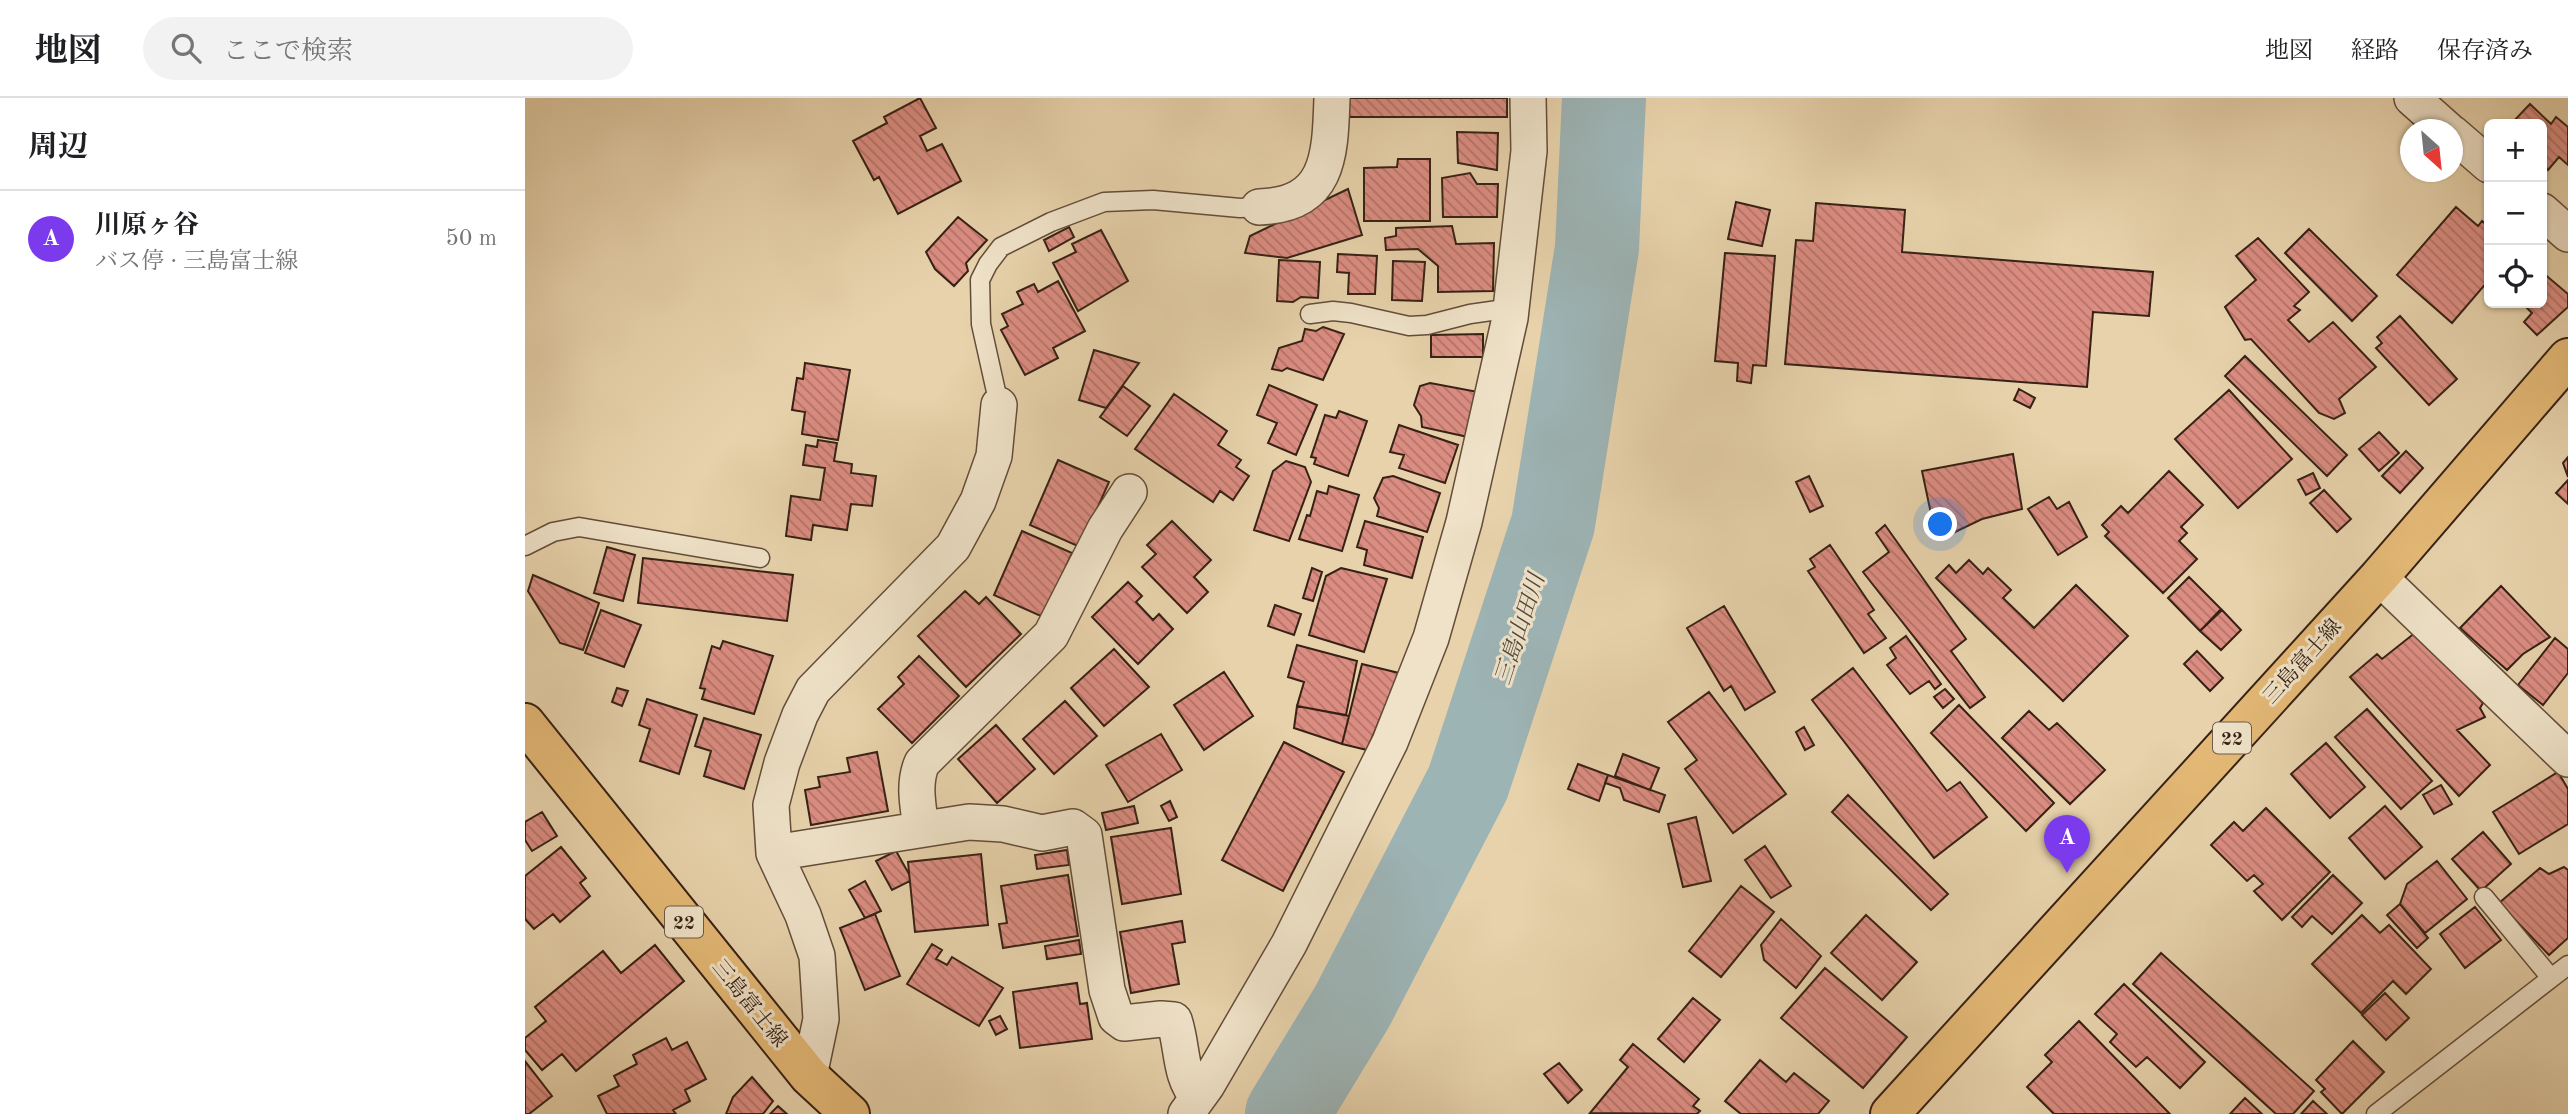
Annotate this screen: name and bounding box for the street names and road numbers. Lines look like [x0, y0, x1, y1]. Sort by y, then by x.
street label: 三島富士線 [2259, 615, 2346, 708]
road number: 22 [2213, 722, 2251, 754]
road number: 22 [665, 906, 703, 937]
street label: 三島富士線 [708, 955, 792, 1051]

